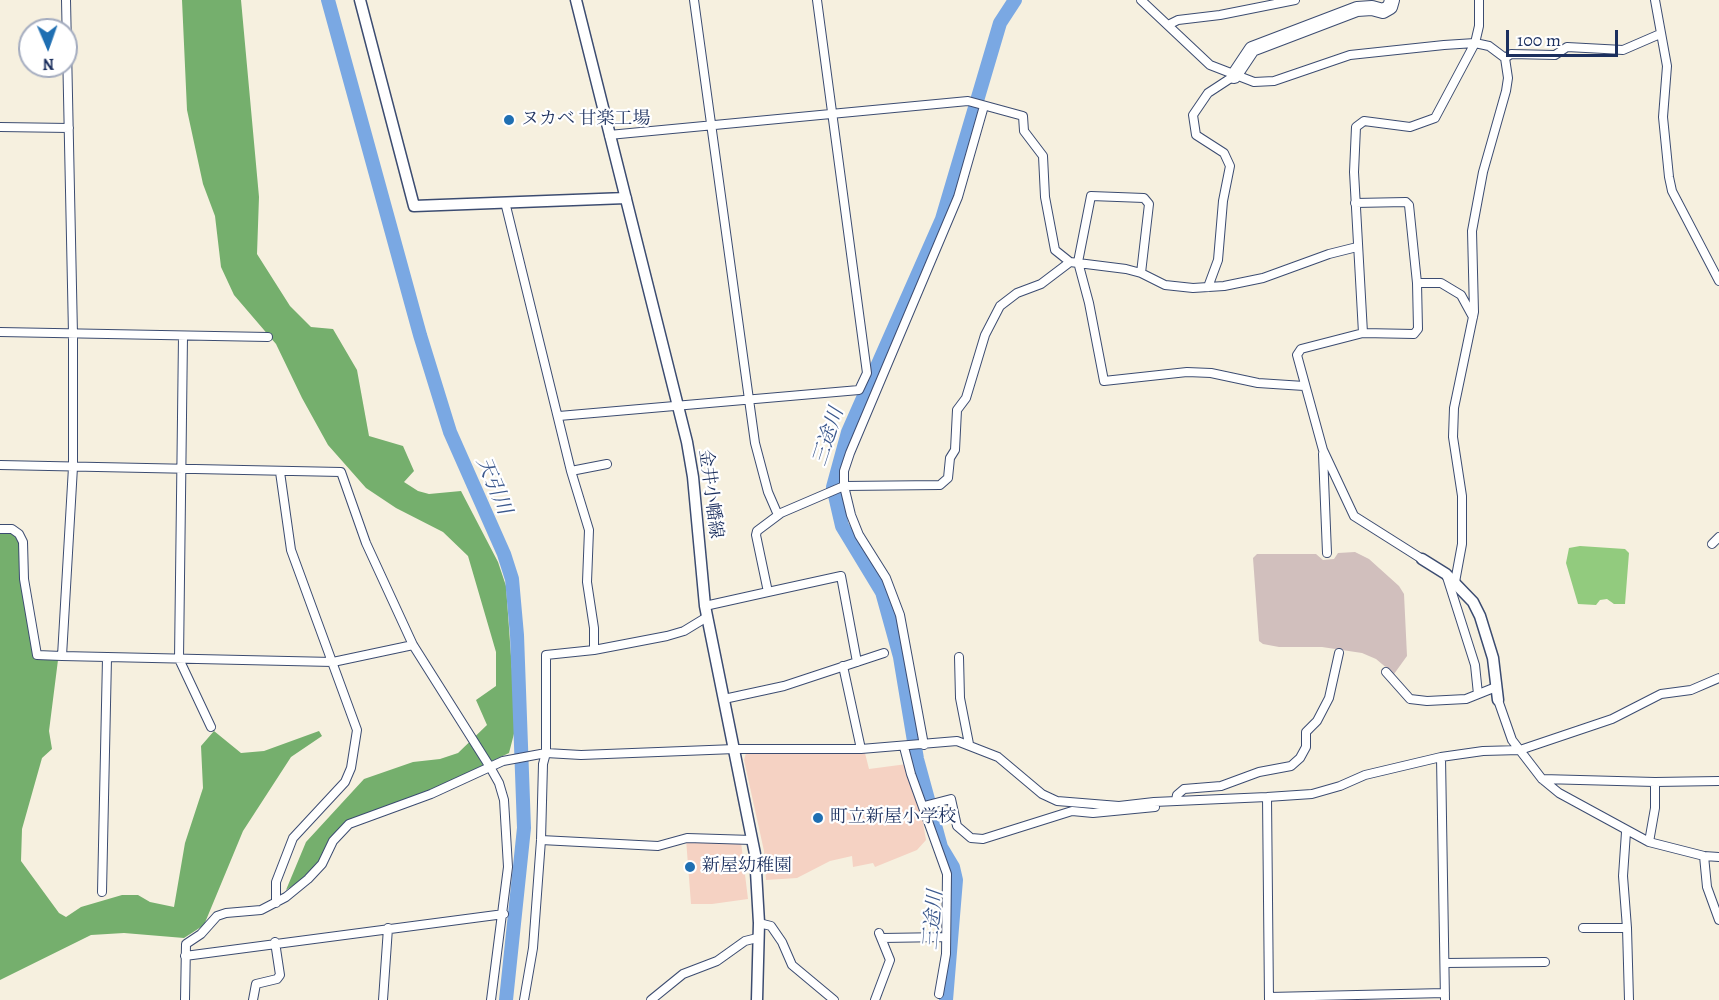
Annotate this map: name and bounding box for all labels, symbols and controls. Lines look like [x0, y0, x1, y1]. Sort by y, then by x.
north arrow [18, 18, 78, 78]
scale bar [1509, 18, 1622, 56]
text: 100 m [1517, 28, 1561, 52]
text: N [42, 53, 55, 75]
place label: ヌカベ 甘楽工場 [521, 109, 651, 131]
marker: ヌカベ 甘楽工場 [502, 113, 516, 127]
water label: 三途川 [808, 405, 850, 469]
street label: 金井小幡線 [694, 448, 726, 540]
water label: 天引川 [470, 454, 516, 518]
place label: 町立新屋小学校 [830, 807, 956, 829]
marker: 町立新屋小学校 [811, 811, 825, 825]
place label: 新屋幼稚園 [702, 856, 792, 878]
marker: 新屋幼稚園 [683, 860, 697, 874]
water label: 三途川 [919, 889, 949, 951]

